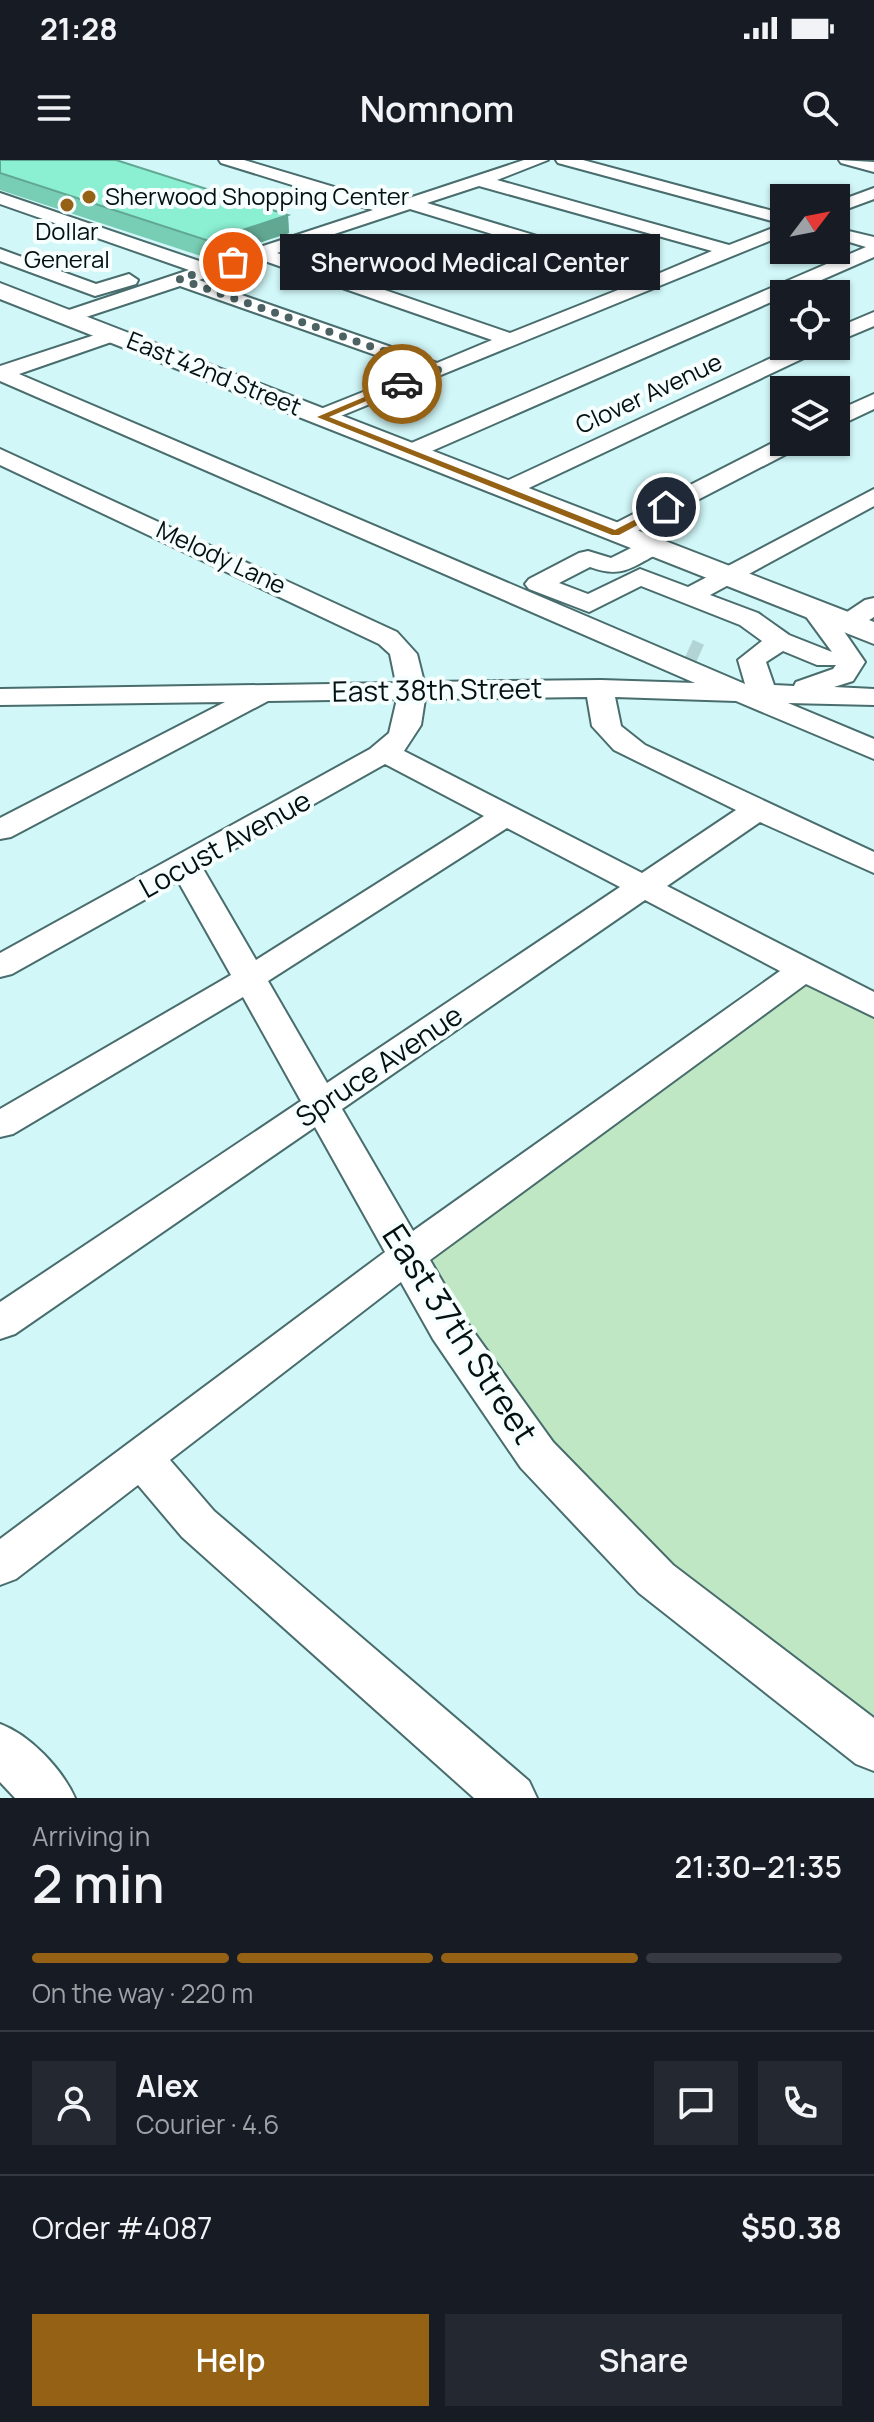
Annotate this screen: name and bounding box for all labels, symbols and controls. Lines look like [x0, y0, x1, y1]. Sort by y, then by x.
text: 21:28 [40, 8, 118, 49]
text: Nomnom [360, 84, 514, 133]
icon: menu [32, 86, 76, 130]
icon: search [798, 86, 842, 130]
place label: Sherwood Shopping Center [105, 179, 410, 212]
north arrow [770, 184, 850, 264]
map controls [770, 184, 850, 456]
marker: Sherwood Shopping Center [80, 188, 98, 206]
marker: Dollar General [58, 196, 76, 214]
place label: Dollar General [24, 214, 110, 275]
pin [199, 228, 267, 296]
callout: Sherwood Medical Center [281, 234, 661, 290]
icon: bag [211, 240, 255, 284]
text: Sherwood Medical Center [311, 244, 629, 280]
button: locate [770, 280, 850, 360]
street label: East 42nd Street [122, 323, 307, 423]
courier [362, 344, 442, 424]
street label: Clover Avenue [570, 344, 727, 441]
icon: car [380, 362, 424, 406]
button: layers [770, 376, 850, 456]
pin [632, 473, 700, 541]
icon: home [644, 485, 688, 529]
street label: Melody Lane [151, 512, 292, 601]
street label: East 38th Street [331, 668, 543, 710]
street label: Locust Avenue [132, 780, 317, 906]
street label: Spruce Avenue [288, 995, 469, 1135]
street label: East 37th Street [373, 1215, 549, 1452]
text: Arriving in [32, 1818, 150, 1854]
text: 21:30–21:35 [674, 1846, 842, 1887]
text: 2 min [32, 1848, 165, 1919]
text: On the way · 220 m [32, 1975, 253, 2011]
button: person [32, 2061, 116, 2145]
button: chat [654, 2061, 738, 2145]
button: phone [758, 2061, 842, 2145]
text: Alex [136, 2065, 199, 2106]
text: Courier · 4.6 [136, 2106, 279, 2142]
text: Order #4087 [32, 2207, 212, 2248]
text: $50.38 [741, 2207, 842, 2248]
button: Help [32, 2314, 429, 2406]
button: Share [445, 2314, 842, 2406]

